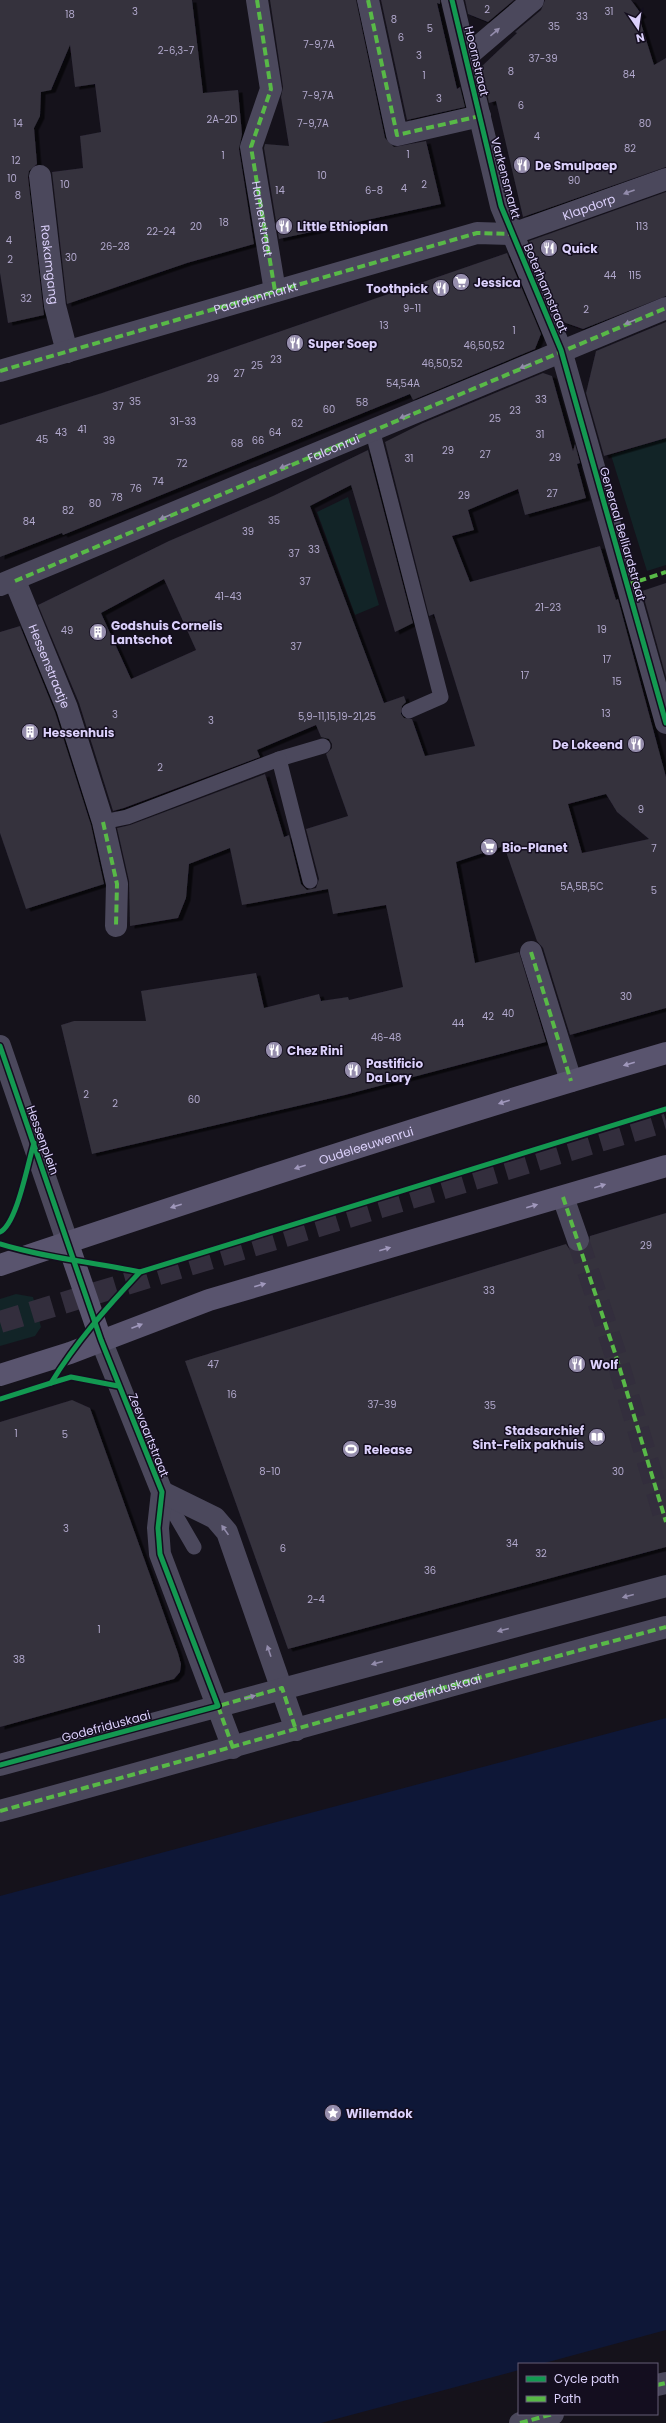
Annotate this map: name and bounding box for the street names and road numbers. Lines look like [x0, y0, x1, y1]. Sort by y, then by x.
street label: Hoornstraat [461, 24, 493, 98]
street label: Varkensmarkt [487, 135, 525, 221]
street label: Hamerstraat [248, 179, 278, 258]
street label: Klapdorp [560, 189, 617, 224]
street label: Roskamgang [37, 224, 63, 305]
street label: Boterhamstraat [520, 241, 572, 335]
street label: Paardenmarkt [212, 277, 299, 317]
street label: Falconrui [305, 429, 362, 466]
street label: Generaal Belliardstraat [596, 465, 650, 603]
street label: Hessenstraatje [25, 621, 75, 711]
street label: Hessenplein [23, 1103, 63, 1177]
street label: Oudeleeuwenrui [316, 1122, 415, 1168]
street label: Zeevaartstraat [124, 1391, 174, 1479]
street label: Godefriduskaai [390, 1669, 483, 1710]
street label: Godefriduskaai [60, 1706, 152, 1746]

